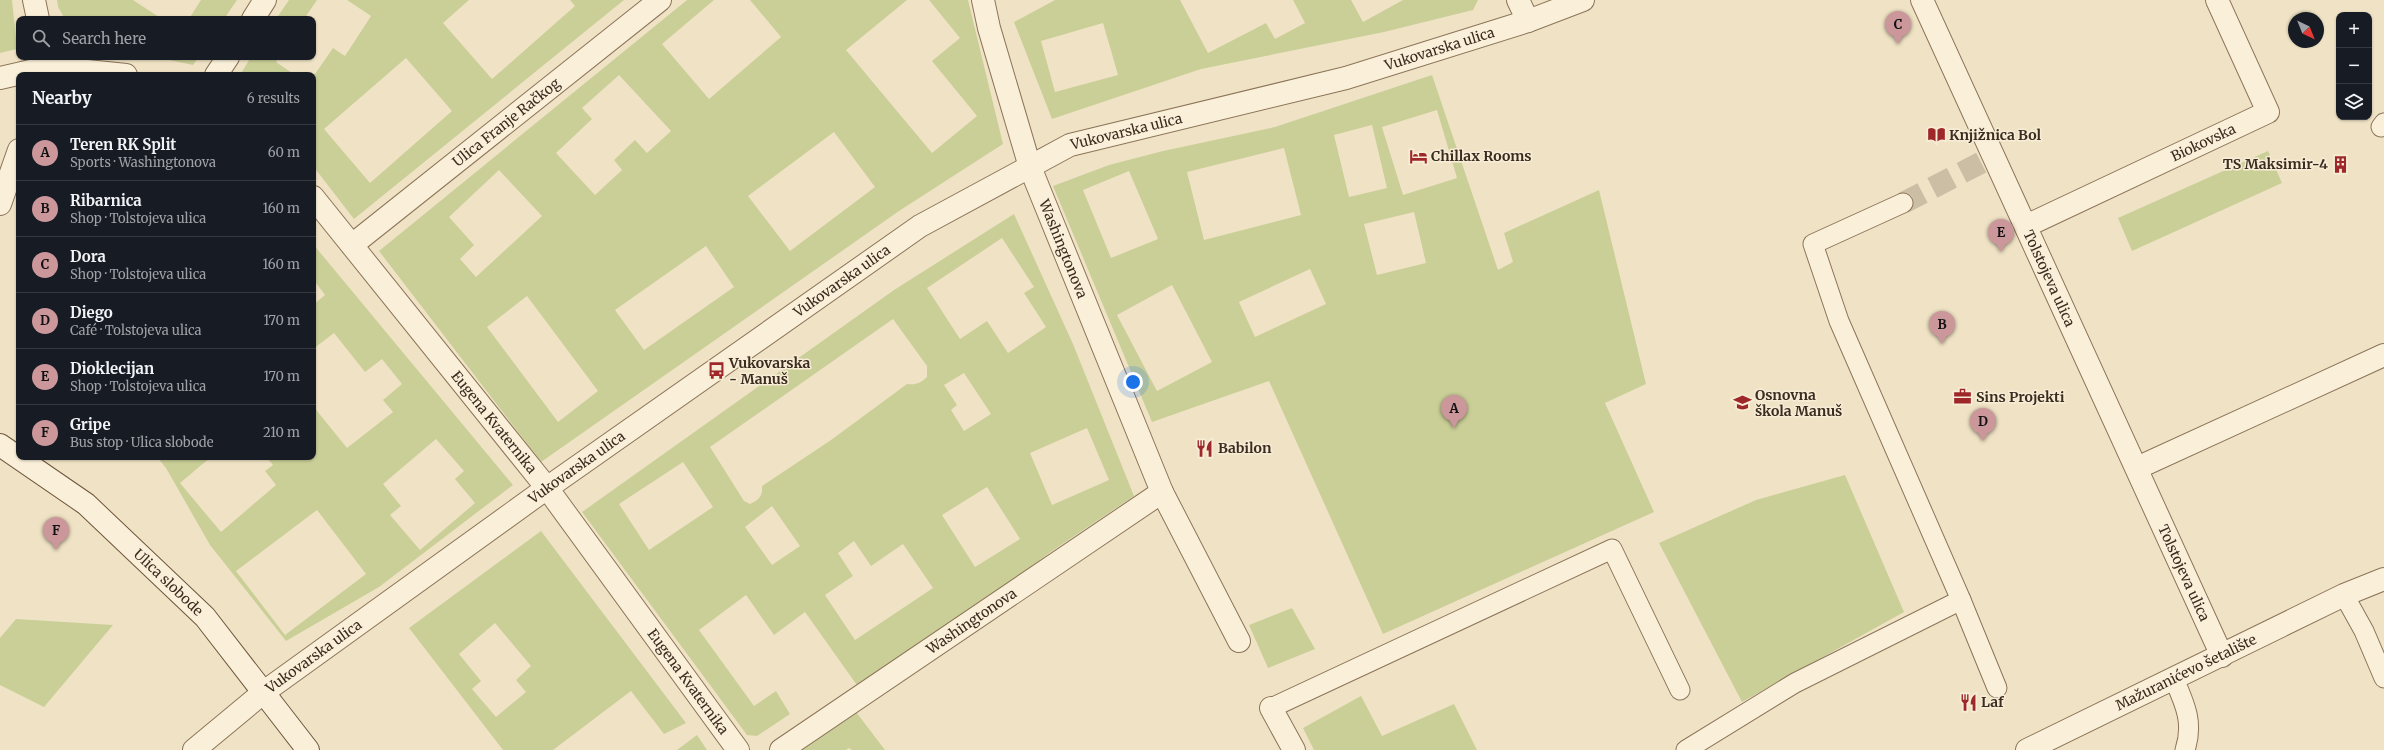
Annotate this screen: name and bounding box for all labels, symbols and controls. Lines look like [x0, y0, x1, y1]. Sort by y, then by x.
pin: C [1885, 11, 1911, 44]
north arrow [2288, 12, 2324, 48]
map controls [2336, 12, 2372, 120]
button: + [2336, 12, 2372, 48]
search box [16, 16, 316, 60]
street label: Vukovarska ulica [1381, 23, 1497, 75]
icon: search [30, 27, 52, 49]
text: Search here [62, 29, 146, 48]
button: − [2336, 48, 2372, 84]
street label: Ulica Franje Račkog [449, 74, 564, 171]
button: layers [2336, 84, 2372, 120]
text: Nearby [32, 87, 92, 109]
text: 6 results [247, 90, 300, 107]
street label: Vukovarska ulica [1068, 109, 1184, 154]
street label: Biokovska [2168, 119, 2239, 165]
library icon: Knjižnica Bol [1926, 125, 1946, 145]
place label: Knjižnica Bol [1949, 126, 2041, 144]
text: Teren RK Split [70, 135, 176, 154]
text: A [40, 144, 50, 161]
text: 60 m [268, 144, 300, 161]
hotel icon: Chillax Rooms [1408, 146, 1428, 166]
place label: Chillax Rooms [1431, 147, 1532, 165]
text: Sports · Washingtonova [70, 154, 216, 171]
building icon: TS Maksimir-4 [2331, 154, 2351, 174]
place label: TS Maksimir-4 [2223, 155, 2328, 173]
text: Ribarnica [70, 191, 142, 210]
street label: Washingtonova [1035, 196, 1092, 302]
text: B [40, 200, 50, 217]
text: 160 m [262, 200, 300, 217]
text: Shop · Tolstojeva ulica [70, 210, 206, 227]
pin: E [1988, 219, 2014, 252]
street label: Tolstojeva ulica [2019, 227, 2079, 330]
street label: Vukovarska ulica [789, 240, 894, 322]
text: Dora [70, 247, 106, 266]
text: C [41, 256, 49, 273]
text: 160 m [262, 256, 300, 273]
text: Shop · Tolstojeva ulica [70, 266, 206, 283]
text: Diego [70, 303, 113, 322]
pin: B [1929, 311, 1955, 344]
text: D [40, 312, 50, 329]
text: 170 m [263, 312, 300, 329]
text: Café · Tolstojeva ulica [70, 322, 202, 339]
place label: Vukovarska - Manuš [728, 354, 811, 388]
text: Dioklecijan [70, 359, 154, 378]
bus stop icon: Vukovarska - Manuš [706, 361, 726, 381]
street label: Eugena Kvaternika [447, 367, 541, 478]
text: E [41, 368, 49, 385]
text: 170 m [263, 368, 300, 385]
your location [1123, 372, 1143, 392]
text: Shop · Tolstojeva ulica [70, 378, 206, 395]
place label: Osnovna škola Manuš [1755, 386, 1842, 420]
office icon: Sins Projekti [1953, 387, 1973, 407]
place label: Sins Projekti [1976, 388, 2065, 406]
school or university icon: Osnovna škola Manuš [1732, 393, 1752, 413]
pin: A [1441, 395, 1467, 428]
pin: D [1970, 408, 1996, 441]
text: Gripe [70, 415, 111, 434]
text: F [41, 424, 49, 441]
text: 210 m [263, 424, 300, 441]
street label: Vukovarska ulica [524, 427, 629, 508]
text: Bus stop · Ulica slobode [70, 434, 214, 451]
restaurant icon: Babilon [1195, 438, 1215, 458]
place label: Babilon [1218, 439, 1272, 457]
pin: F [43, 517, 69, 550]
street label: Tolstojeva ulica [2154, 522, 2214, 625]
street label: Ulica slobode [130, 545, 207, 620]
street label: Washingtonova [922, 584, 1020, 659]
street label: Vukovarska ulica [261, 615, 366, 698]
street label: Eugena Kvaternika [644, 625, 733, 738]
street label: Mažuranićevo šetalište [2113, 630, 2259, 714]
restaurant icon: Laf [1958, 692, 1978, 712]
place label: Laf [1981, 693, 2004, 711]

